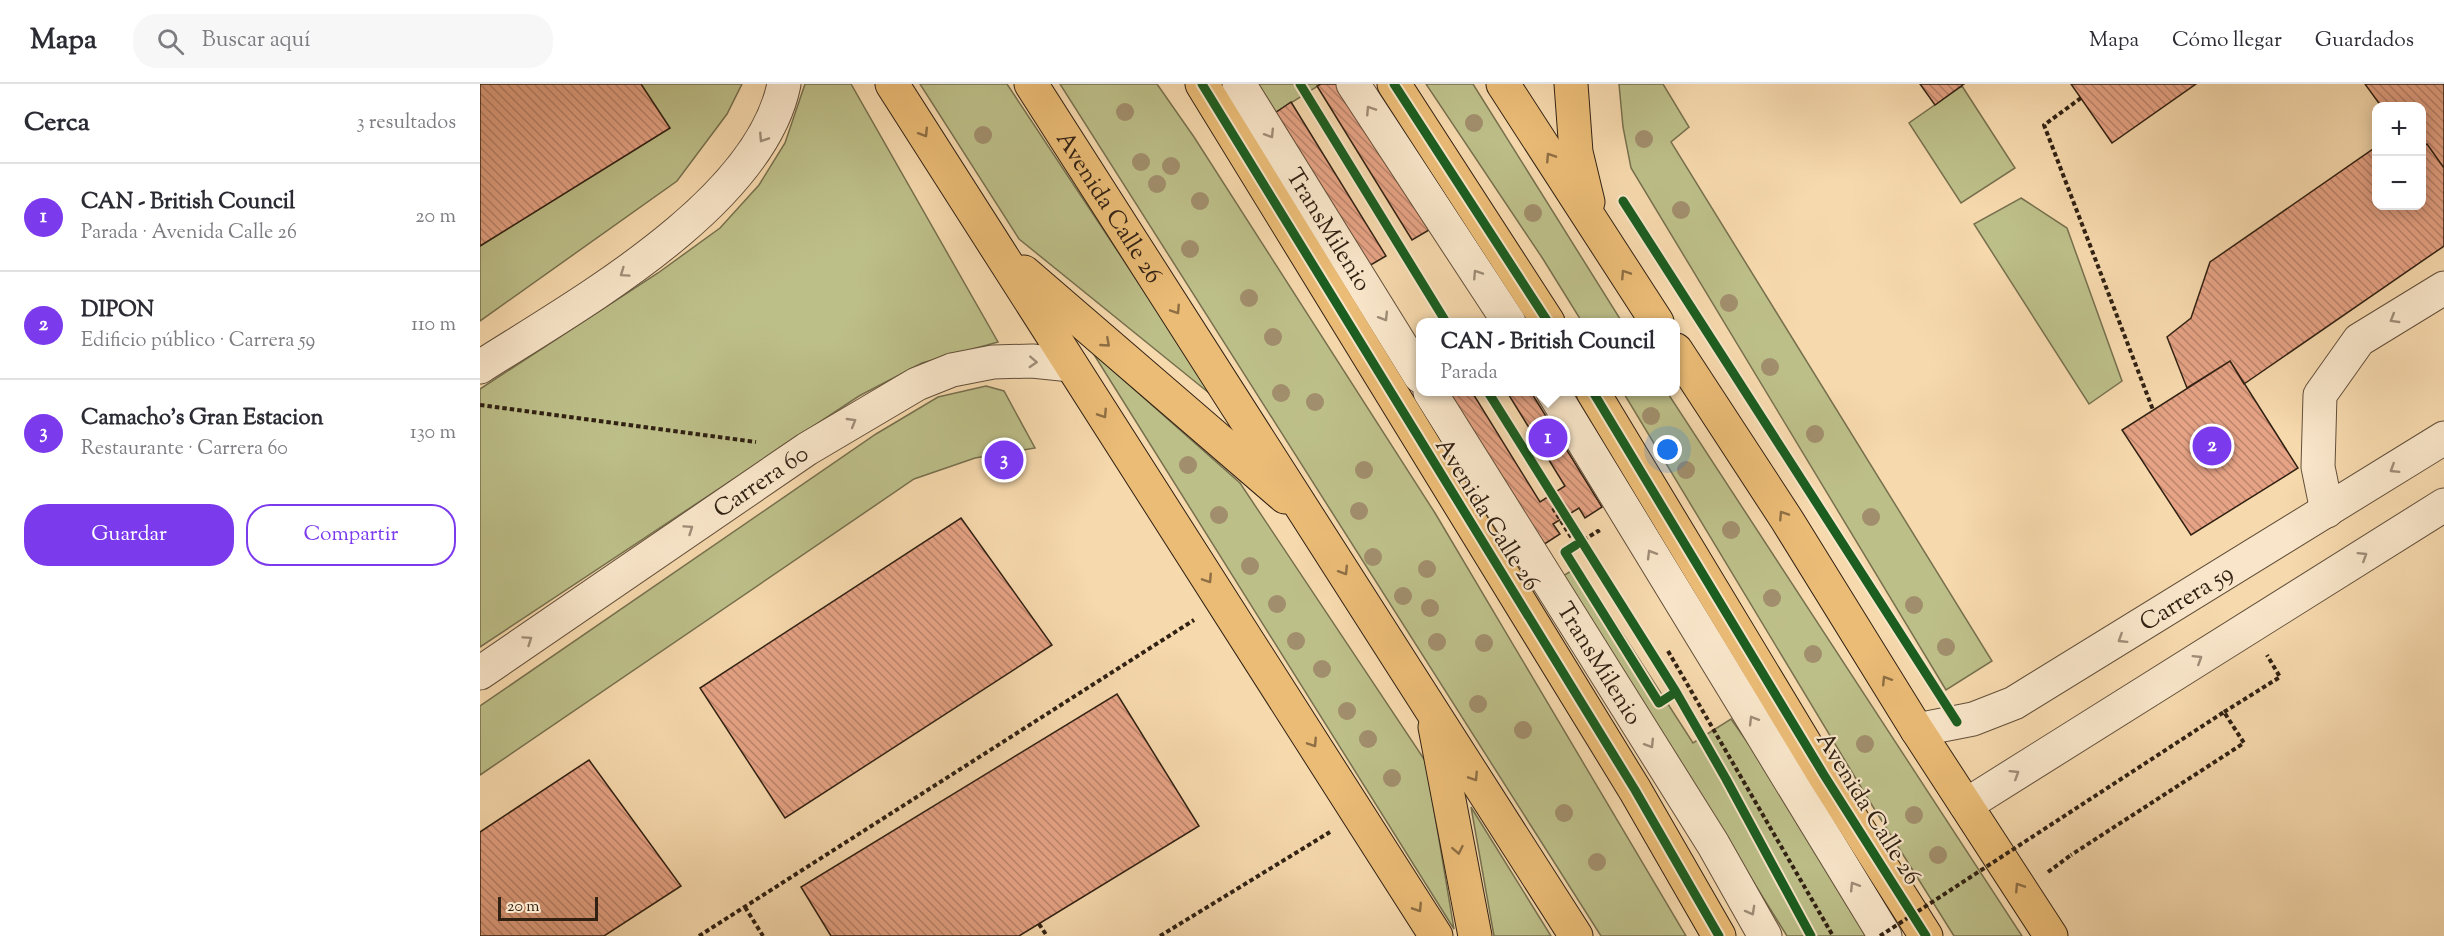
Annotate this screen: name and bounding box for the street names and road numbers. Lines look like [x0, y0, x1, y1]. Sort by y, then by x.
street label: Avenida Calle 26 [1047, 125, 1169, 291]
street label: TransMilenio [1276, 162, 1378, 298]
street label: Avenida Calle 26 [1426, 432, 1547, 598]
street label: Carrera 60 [707, 438, 816, 527]
street label: Carrera 59 [2134, 557, 2240, 641]
street label: TransMilenio [1547, 596, 1649, 732]
street label: Avenida Calle 26 [1807, 726, 1928, 892]

